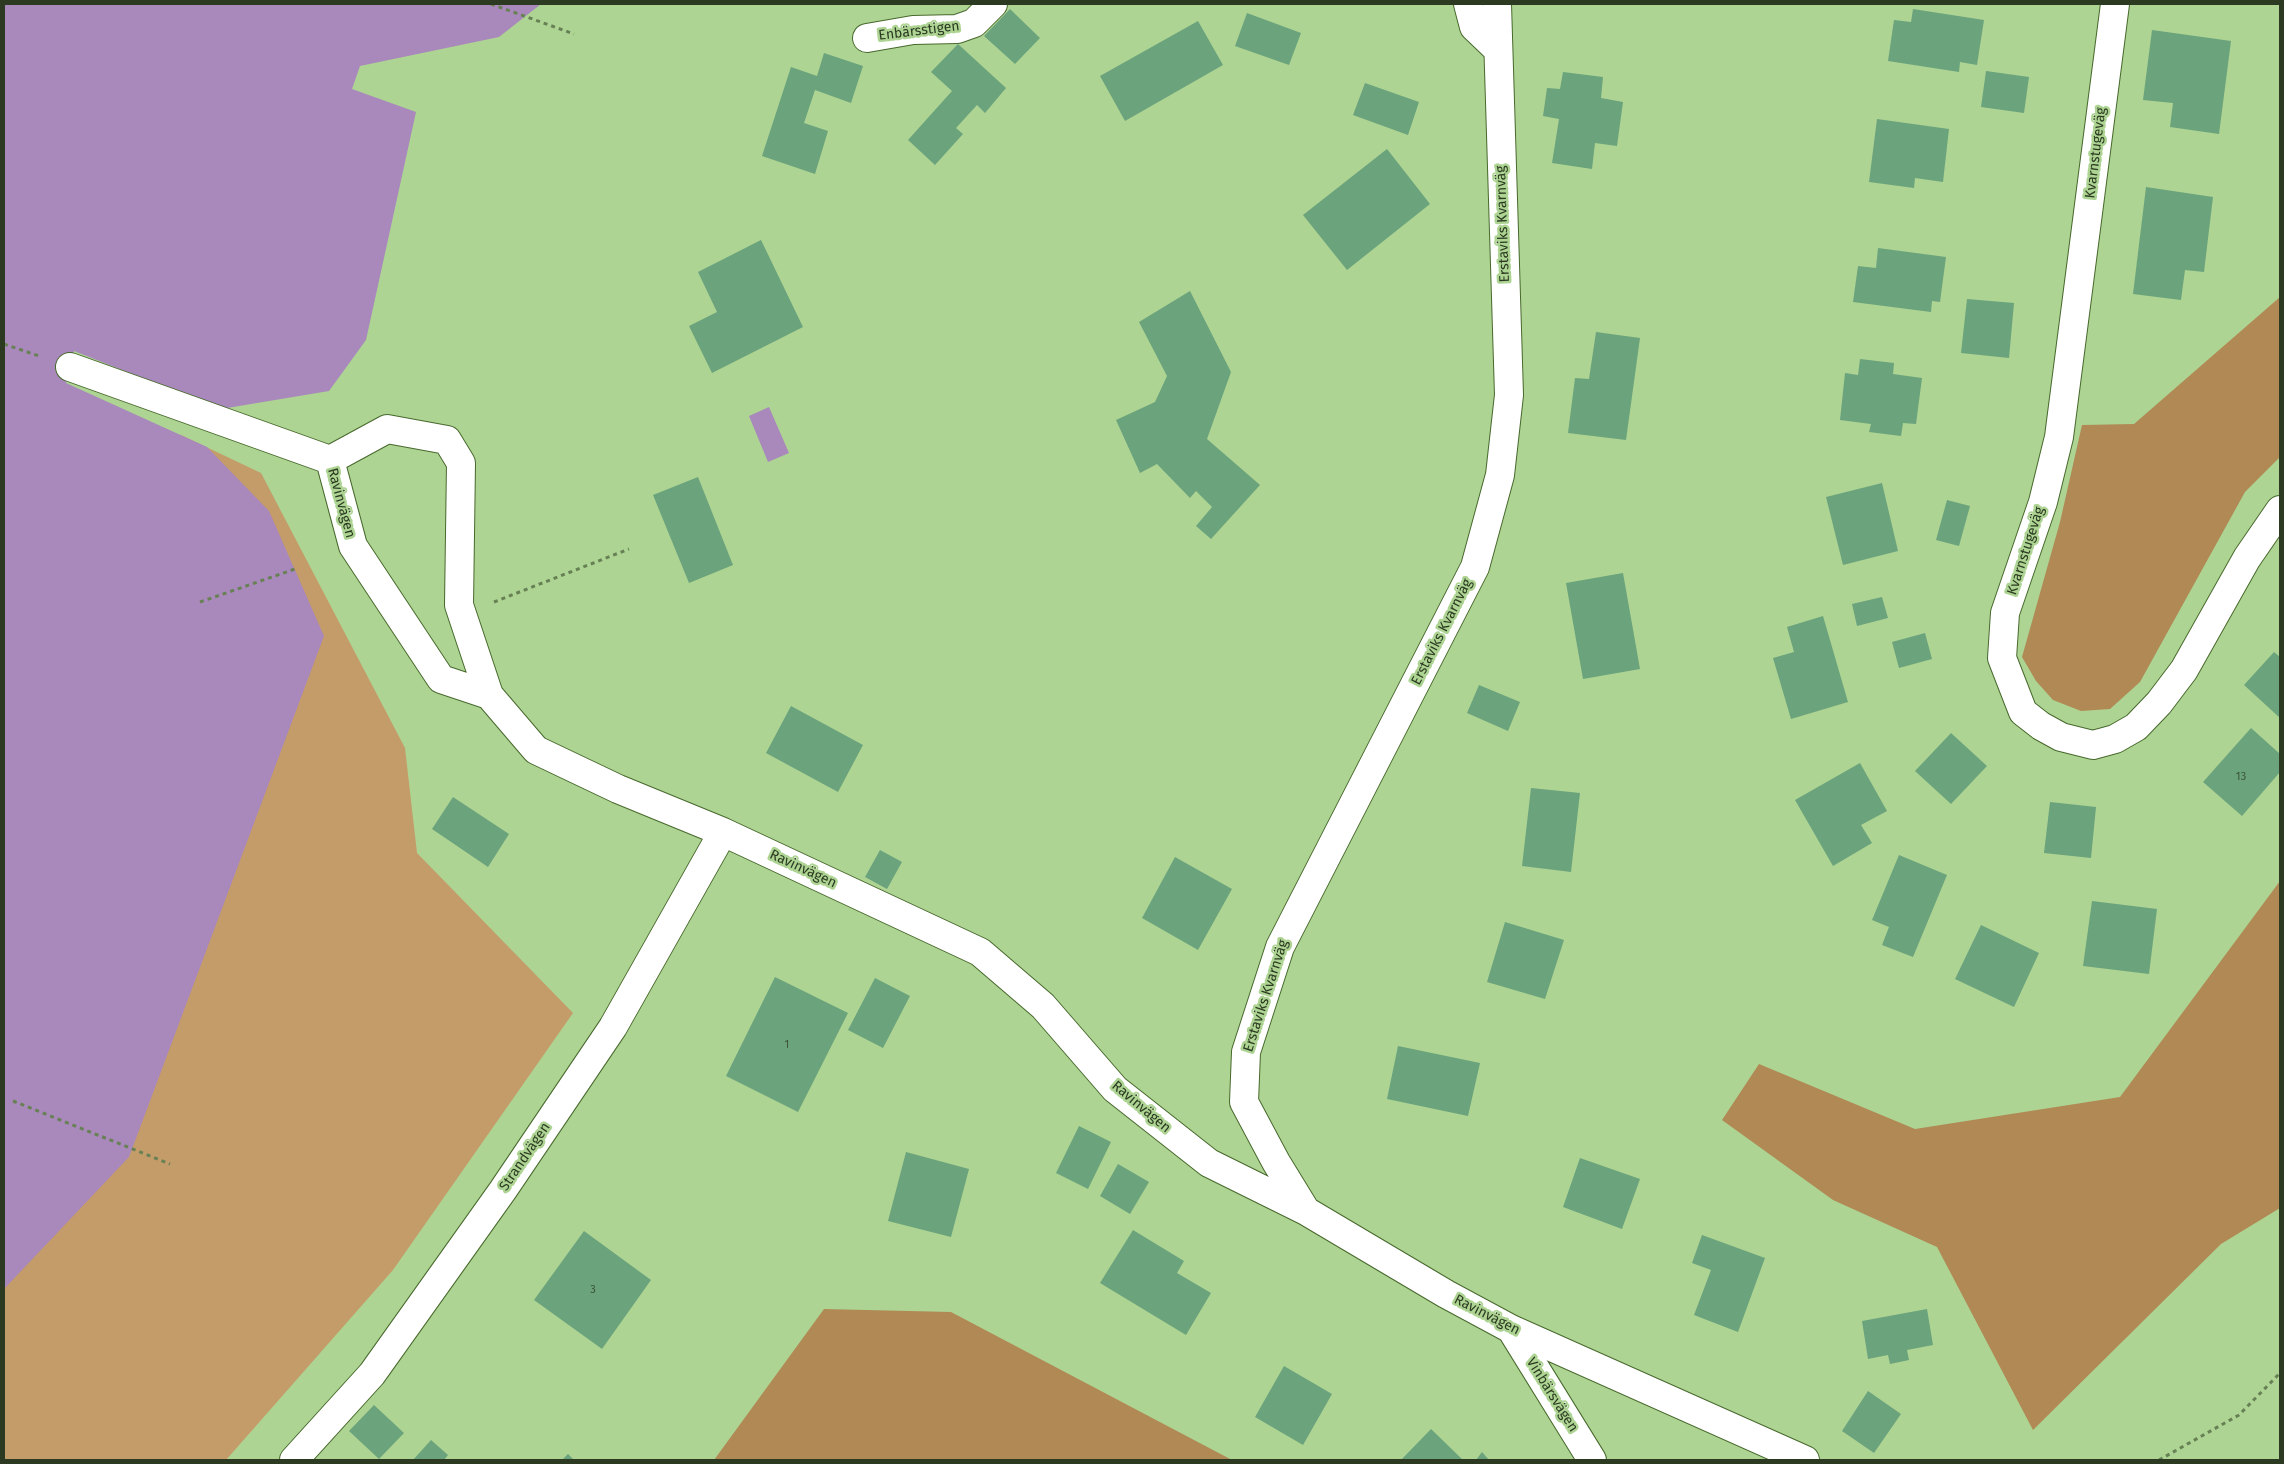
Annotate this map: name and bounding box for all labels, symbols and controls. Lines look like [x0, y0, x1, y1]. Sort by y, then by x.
street label: Enbärsstigen [878, 18, 960, 44]
street label: Kvarnstugeväg [2082, 106, 2110, 200]
street label: Erstaviks Kvarnväg [1493, 165, 1513, 283]
street label: Ravinvägen [324, 466, 358, 540]
street label: Kvarnstugeväg [2004, 505, 2048, 597]
street label: Erstaviks Kvarnväg [1408, 576, 1476, 688]
house number: 13 [2236, 770, 2246, 784]
street label: Ravinvägen [767, 846, 839, 892]
street label: Erstaviks Kvarnväg [1240, 938, 1292, 1054]
house number: 1 [785, 1038, 789, 1052]
street label: Ravinvägen [1108, 1078, 1174, 1136]
street label: Strandvägen [496, 1120, 554, 1194]
house number: 3 [590, 1283, 596, 1297]
street label: Ravinvägen [1451, 1291, 1523, 1339]
street label: Vinbärsvägen [1523, 1355, 1581, 1435]

